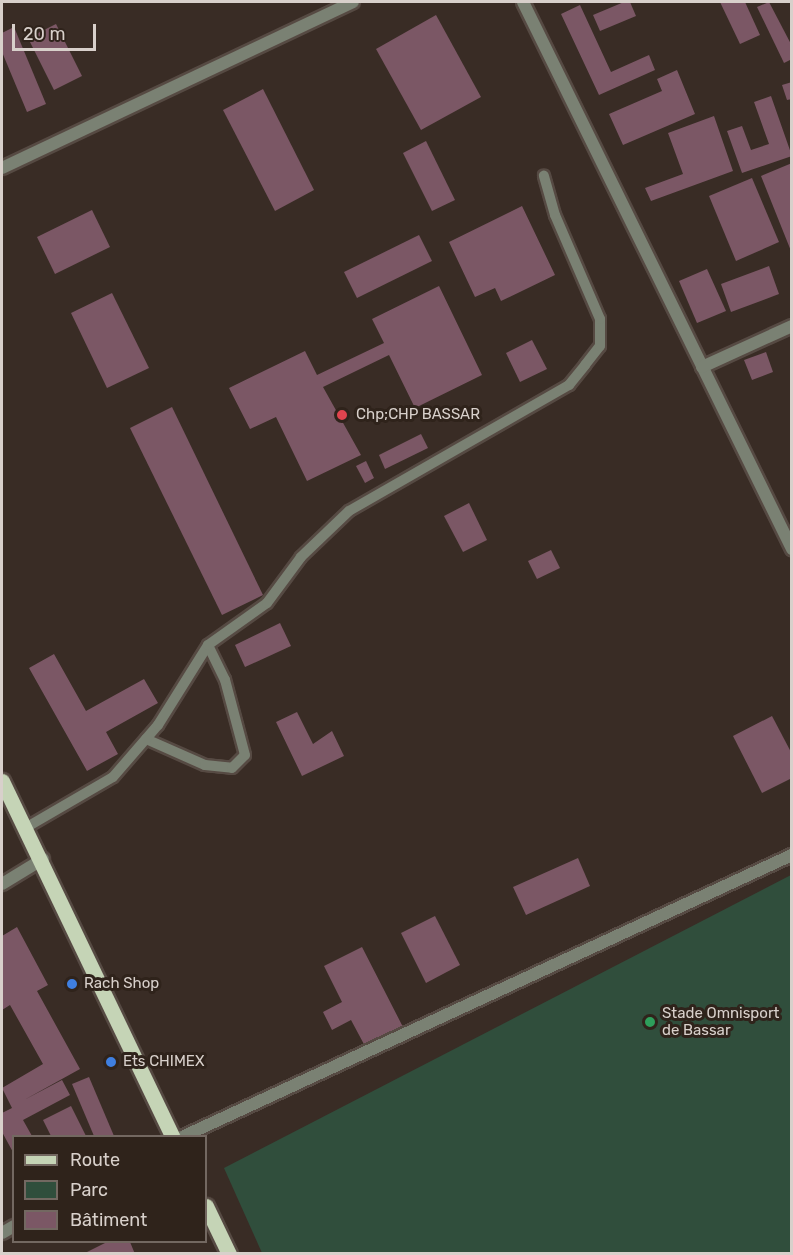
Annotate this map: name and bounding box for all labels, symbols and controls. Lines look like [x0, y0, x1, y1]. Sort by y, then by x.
scale bar [15, 12, 99, 50]
text: 20 m [23, 23, 65, 45]
marker: Chp;CHP BASSAR [333, 406, 351, 424]
place label: Chp;CHP BASSAR [356, 406, 480, 424]
place label: Rach Shop [84, 975, 159, 993]
marker: Rach Shop [65, 977, 79, 991]
place label: Stade Omnisport de Bassar [662, 1004, 779, 1039]
marker: Stade Omnisport de Bassar [643, 1015, 657, 1029]
place label: Ets CHIMEX [123, 1053, 204, 1071]
marker: Ets CHIMEX [104, 1055, 118, 1069]
legend [12, 1135, 207, 1243]
text: Route [70, 1149, 120, 1171]
text: Parc [70, 1179, 108, 1201]
text: Bâtiment [70, 1209, 147, 1231]

